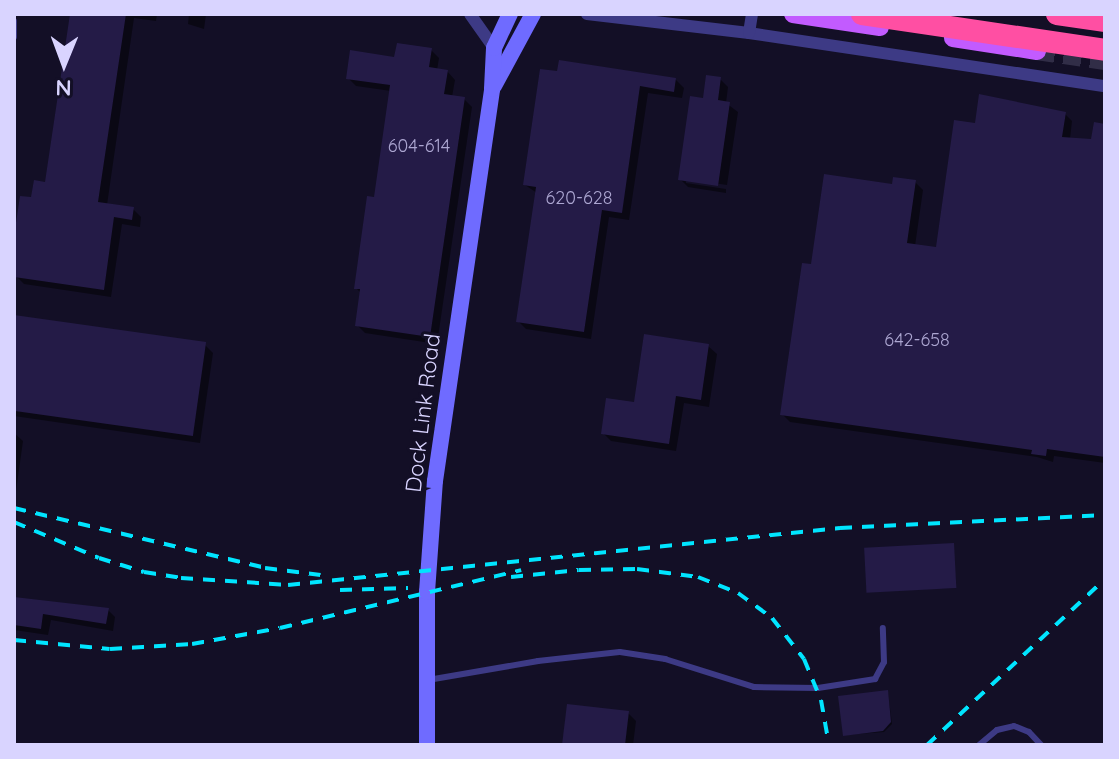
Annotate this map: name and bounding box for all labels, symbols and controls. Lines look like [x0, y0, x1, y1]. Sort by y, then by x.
north arrow [24, 24, 104, 104]
text: N [55, 74, 72, 102]
house number: 604-614 [388, 135, 450, 157]
house number: 620-628 [546, 187, 612, 209]
house number: 642-658 [884, 329, 950, 351]
street label: Dock Link Road [400, 332, 446, 494]

